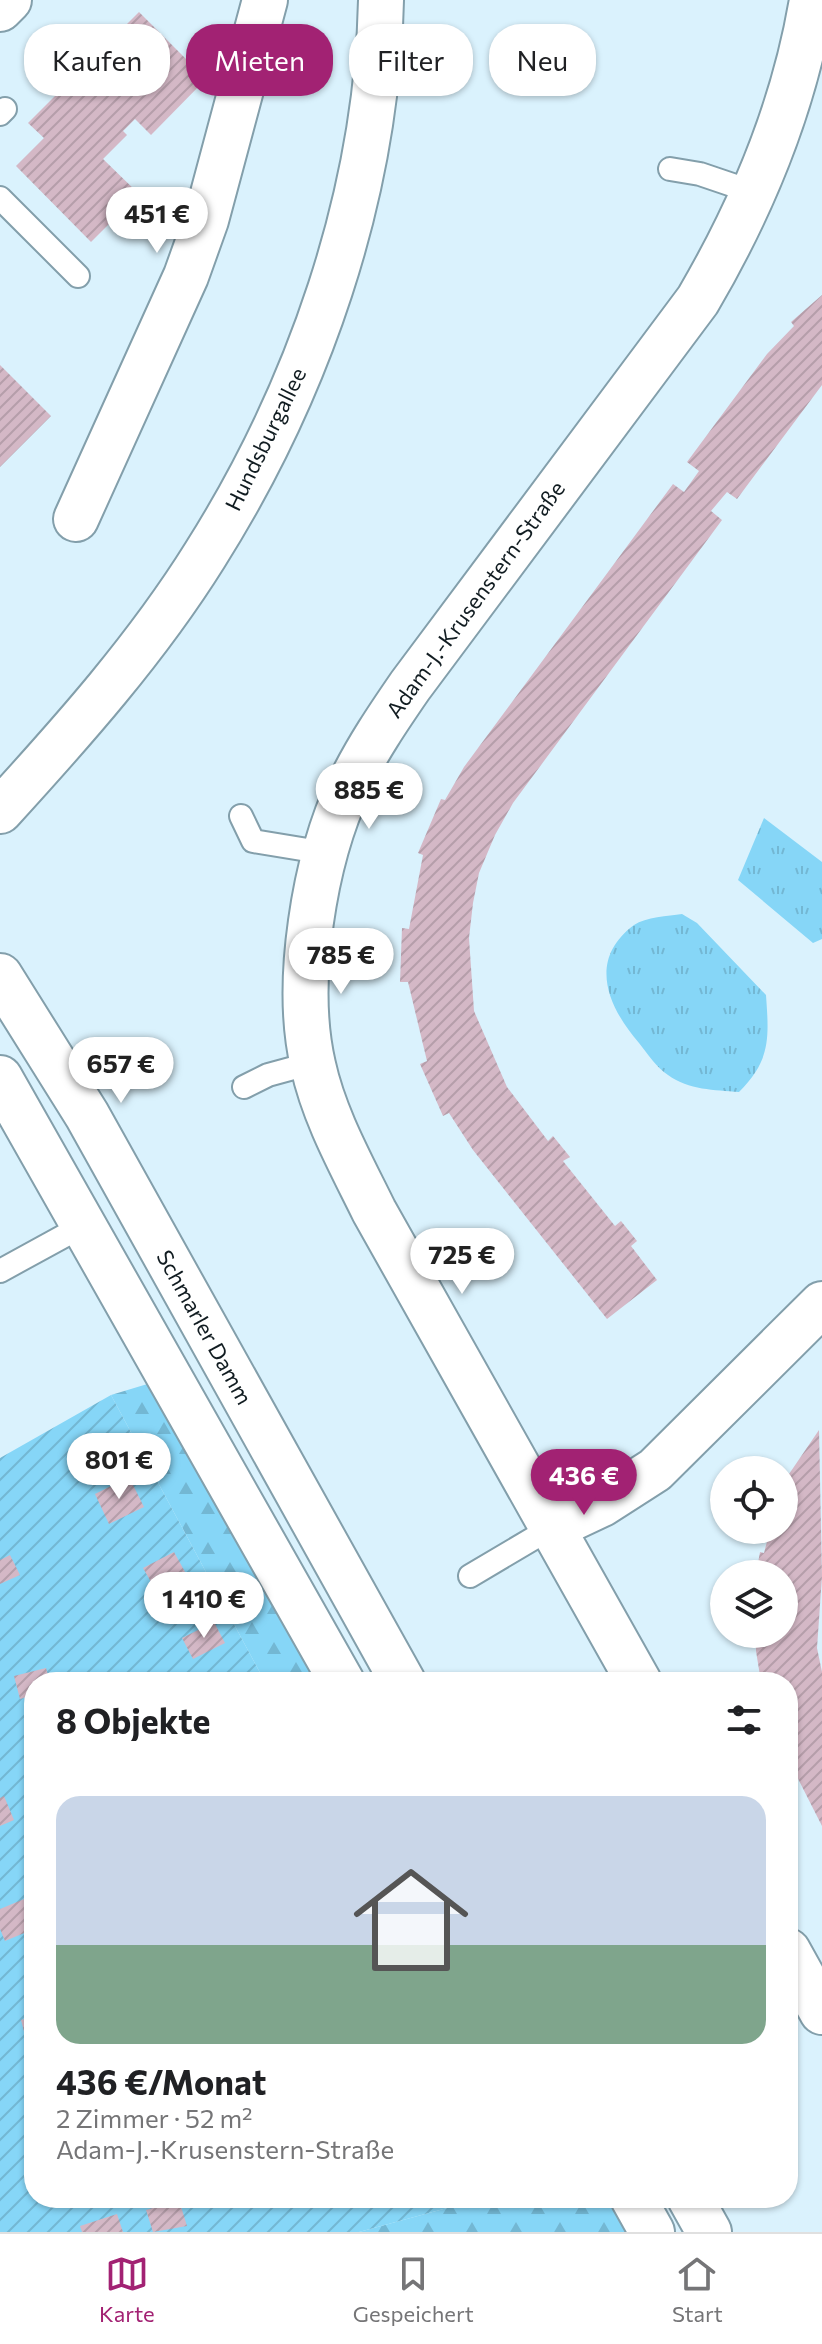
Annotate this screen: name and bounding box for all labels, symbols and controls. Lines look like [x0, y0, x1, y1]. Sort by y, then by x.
chip: Kaufen [24, 24, 170, 96]
chip: Mieten [186, 24, 333, 96]
chip: Filter [349, 24, 473, 96]
chip: Neu [489, 24, 596, 96]
pin: 451 € [101, 187, 213, 255]
text: 451 € [124, 197, 190, 228]
street label: Hundsburgallee [219, 363, 311, 515]
street label: Adam-J.-Krusenstern-Straße [380, 475, 570, 723]
pin: 885 € [313, 763, 425, 831]
text: 885 € [334, 773, 404, 804]
pin: 785 € [285, 928, 397, 996]
text: 785 € [307, 938, 375, 969]
pin: 657 € [65, 1037, 177, 1105]
text: 657 € [87, 1047, 155, 1078]
pin: 725 € [406, 1228, 518, 1296]
text: 725 € [428, 1238, 496, 1269]
street label: Schmarler Damm [151, 1245, 259, 1409]
pin: 801 € [63, 1433, 175, 1501]
text: 801 € [85, 1443, 153, 1474]
pin: 436 € [528, 1449, 640, 1517]
map controls [710, 1456, 798, 1648]
button: locate [710, 1456, 798, 1544]
text: 436 € [549, 1459, 619, 1490]
button: layers [710, 1560, 798, 1648]
pin: 1 410 € [130, 1572, 278, 1640]
text: 1 410 € [162, 1582, 246, 1613]
icon: filters [722, 1698, 766, 1742]
text: 8 Objekte [56, 1699, 210, 1741]
icon: home [339, 1848, 483, 1992]
text: 436 €/Monat [56, 2060, 266, 2102]
text: 2 Zimmer · 52 m² [56, 2102, 253, 2133]
text: Adam-J.-Krusenstern-Straße [56, 2133, 394, 2164]
tab: Karte [99, 2252, 155, 2327]
tab: Gespeichert [353, 2252, 474, 2327]
tab: Start [672, 2252, 723, 2327]

